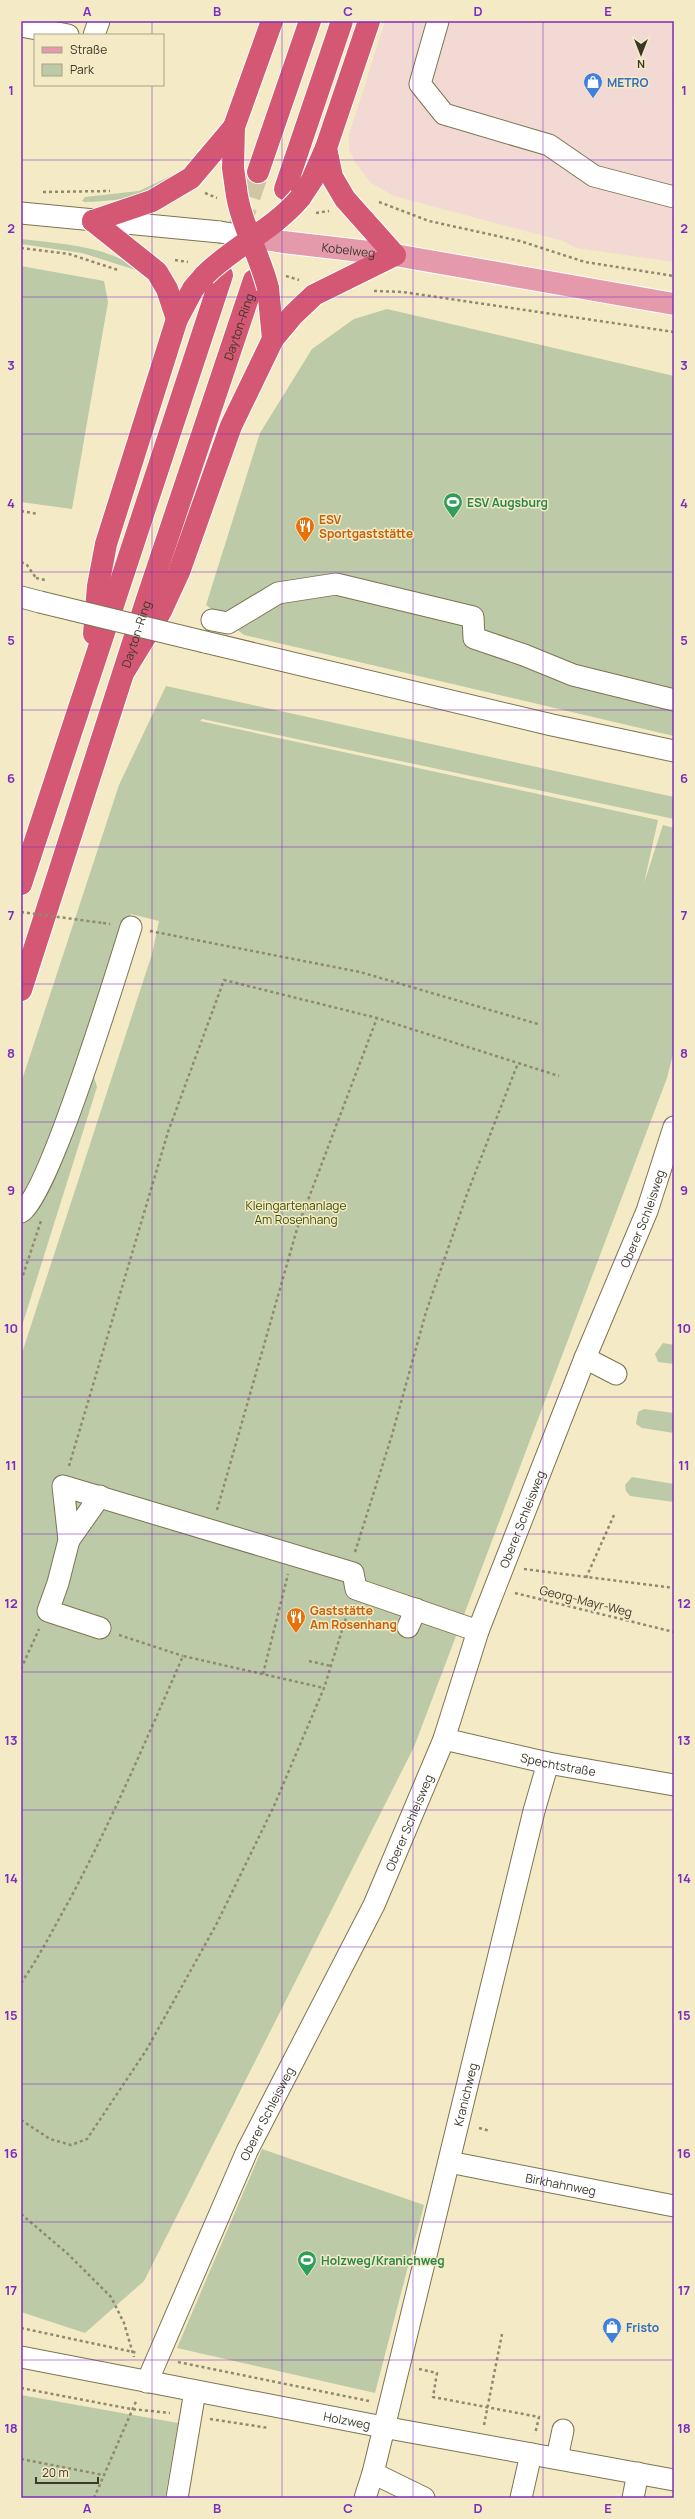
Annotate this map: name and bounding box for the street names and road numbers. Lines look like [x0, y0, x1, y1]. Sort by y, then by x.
street label: Kobelweg [321, 238, 376, 261]
street label: Dayton-Ring [219, 291, 257, 362]
street label: Dayton-Ring [117, 598, 154, 670]
street label: Oberer Schleisweg [616, 1167, 668, 1270]
street label: Oberer Schleisweg [495, 1468, 549, 1571]
street label: Georg-Mayr-Weg [538, 1581, 634, 1621]
street label: Spechtstraße [519, 1748, 597, 1780]
street label: Oberer Schleisweg [381, 1771, 437, 1874]
street label: Kranichweg [449, 2061, 481, 2128]
street label: Oberer Schleisweg [235, 2063, 298, 2163]
street label: Birkhahnweg [524, 2169, 598, 2199]
street label: Holzweg [322, 2407, 372, 2433]

